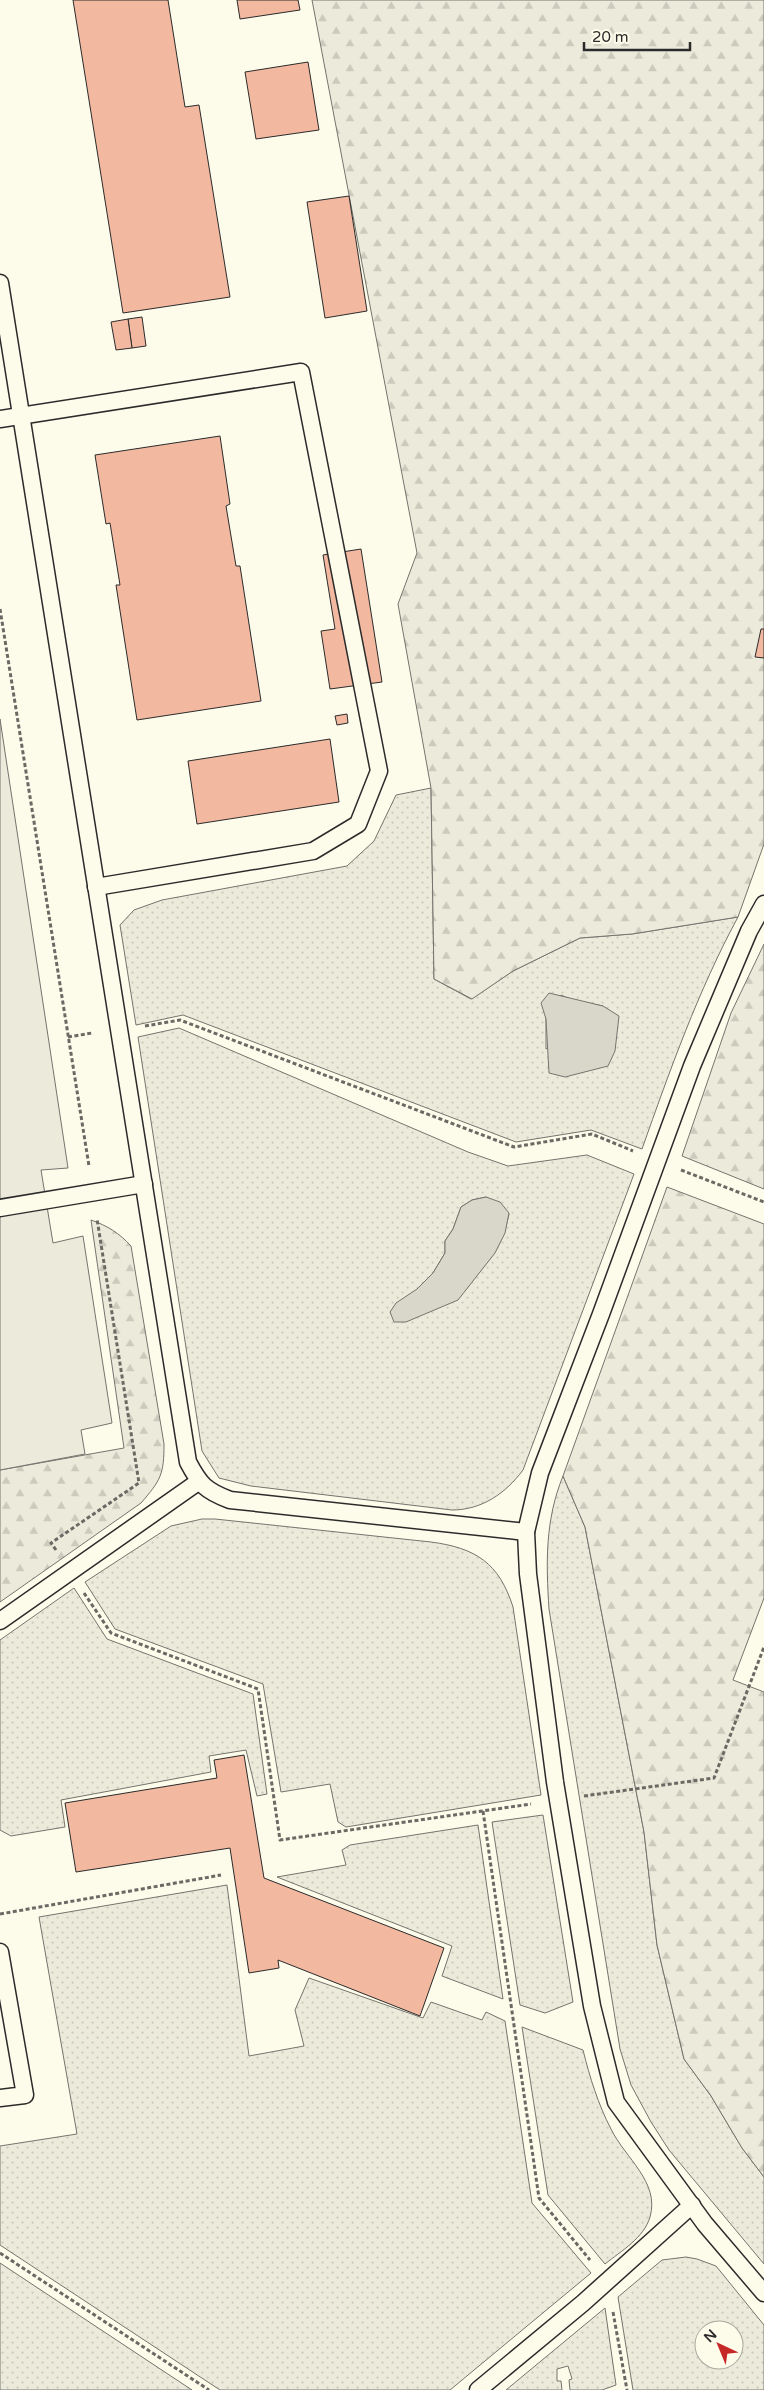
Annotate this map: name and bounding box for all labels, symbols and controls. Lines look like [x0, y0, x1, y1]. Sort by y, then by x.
scale bar [584, 20, 690, 52]
text: 20 m [592, 28, 629, 46]
north arrow [694, 2320, 744, 2370]
text: N [700, 2326, 720, 2346]

